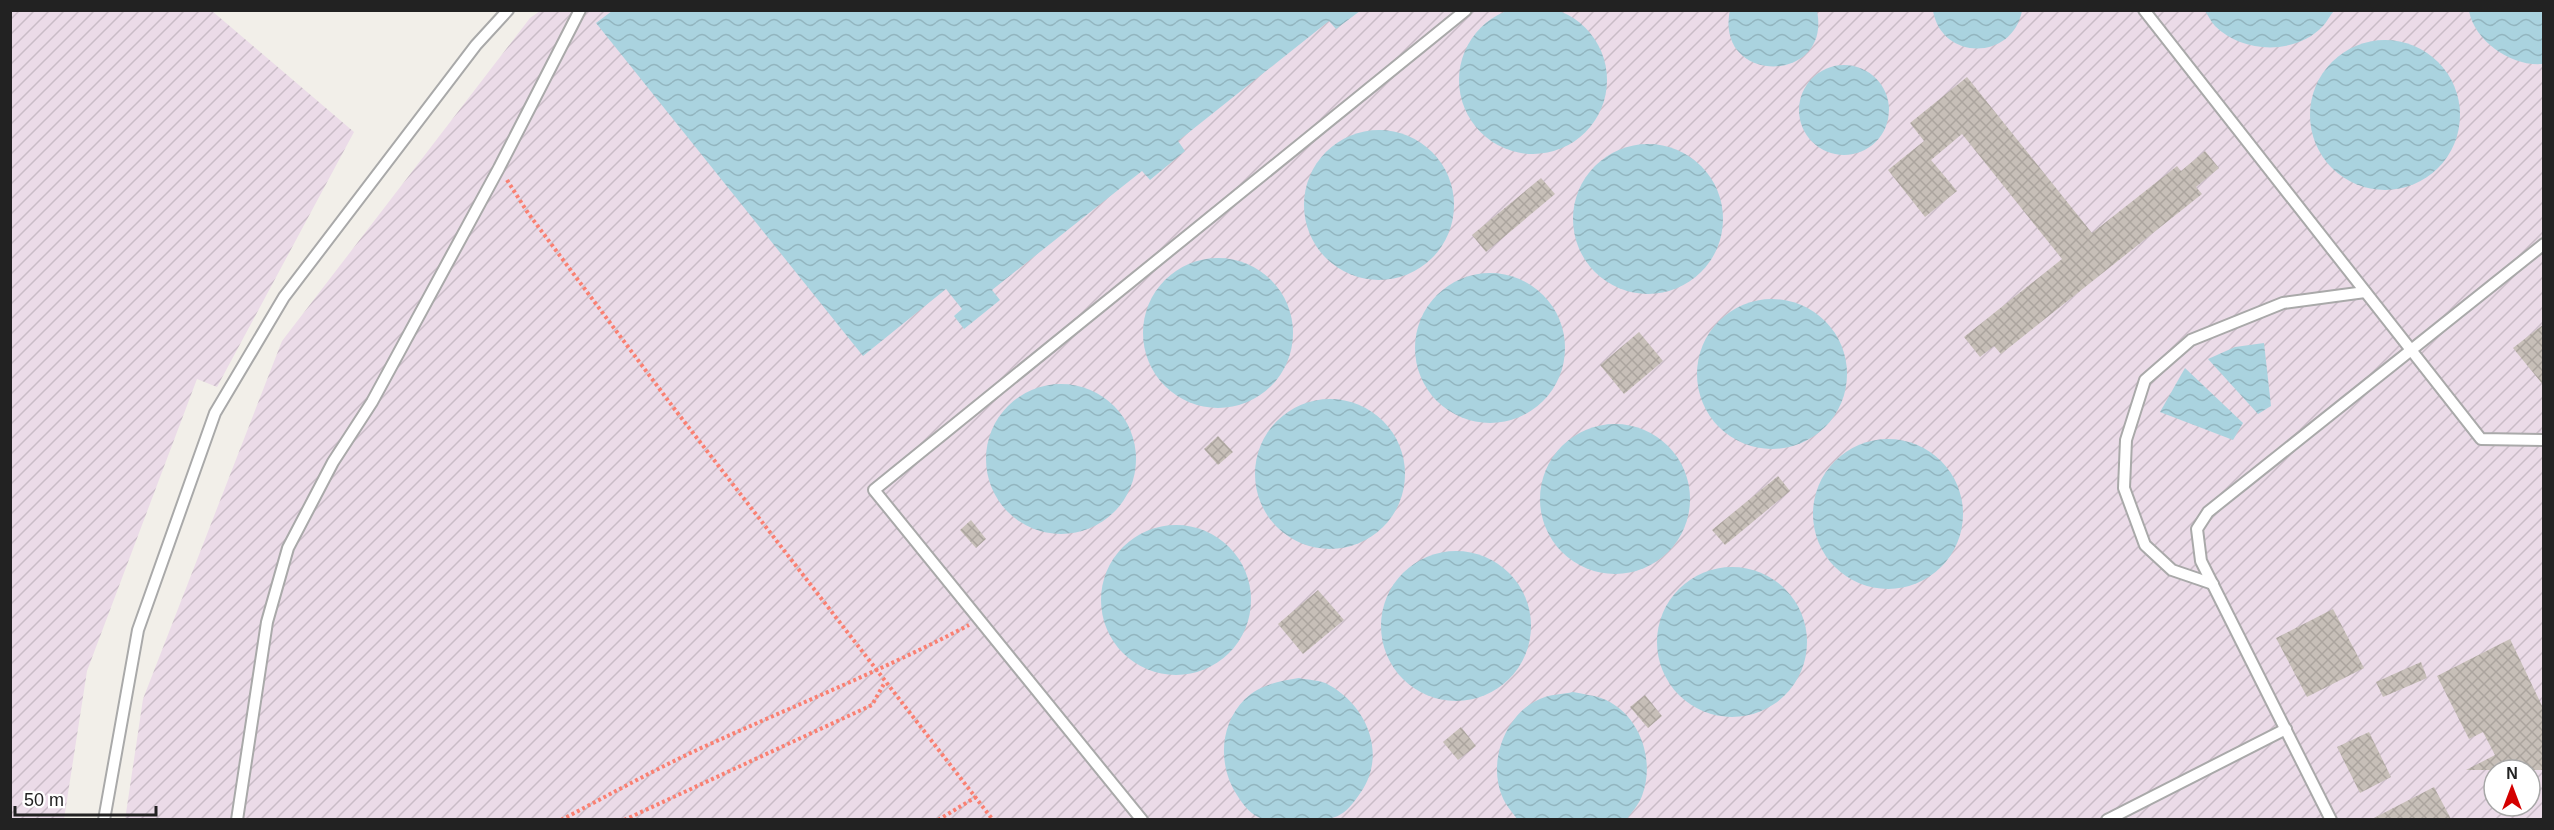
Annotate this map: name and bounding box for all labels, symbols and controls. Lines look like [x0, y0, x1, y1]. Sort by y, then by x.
north arrow [2482, 758, 2542, 818]
text: N [2506, 765, 2518, 782]
scale bar [15, 779, 156, 817]
text: 50 m [24, 790, 64, 810]

